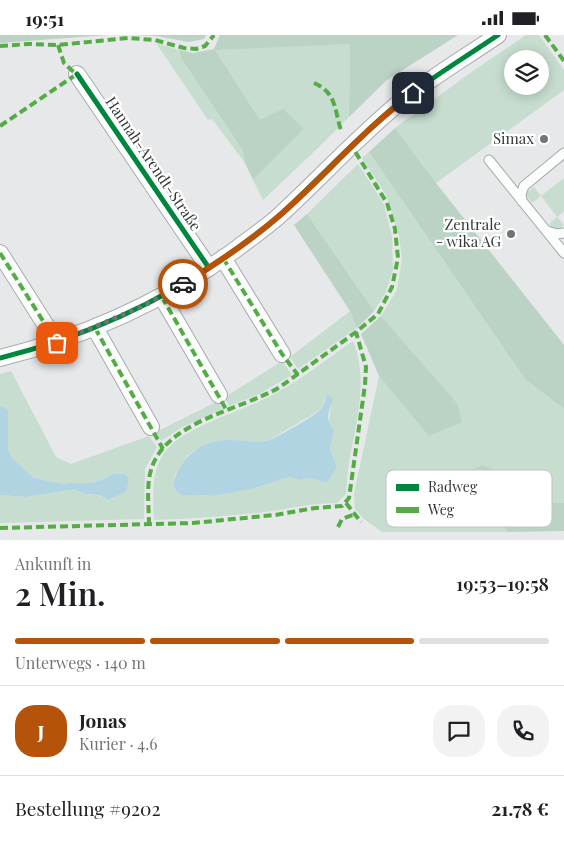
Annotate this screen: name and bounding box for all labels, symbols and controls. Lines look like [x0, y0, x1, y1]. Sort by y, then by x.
text: 19:51 [25, 5, 64, 31]
map controls [504, 50, 549, 95]
button: layers [504, 50, 549, 95]
pin [392, 72, 434, 114]
icon: home [399, 79, 427, 107]
street label: Hannah-Arendt-Straße [101, 92, 206, 235]
place label: Simax [493, 128, 534, 148]
marker: Simax [538, 133, 550, 145]
place label: Zentrale - wika AG [436, 214, 501, 251]
marker: Zentrale - wika AG [505, 228, 517, 240]
courier [158, 259, 208, 309]
icon: car [169, 270, 197, 298]
pin [36, 322, 78, 364]
icon: bag [43, 329, 71, 357]
legend [386, 470, 552, 527]
text: Radweg [428, 477, 478, 496]
text: Weg [427, 500, 455, 519]
text: Ankunft in [15, 553, 91, 574]
text: 19:53–19:58 [456, 570, 549, 596]
text: 2 Min. [15, 571, 106, 614]
text: Unterwegs · 140 m [15, 652, 146, 673]
button: chat [433, 705, 485, 757]
button: phone [497, 705, 549, 757]
text: Jonas [79, 707, 127, 733]
text: J [38, 718, 44, 744]
text: Kurier · 4.6 [79, 733, 158, 754]
text: Bestellung #9202 [15, 795, 160, 821]
text: 21.78 € [491, 795, 549, 821]

